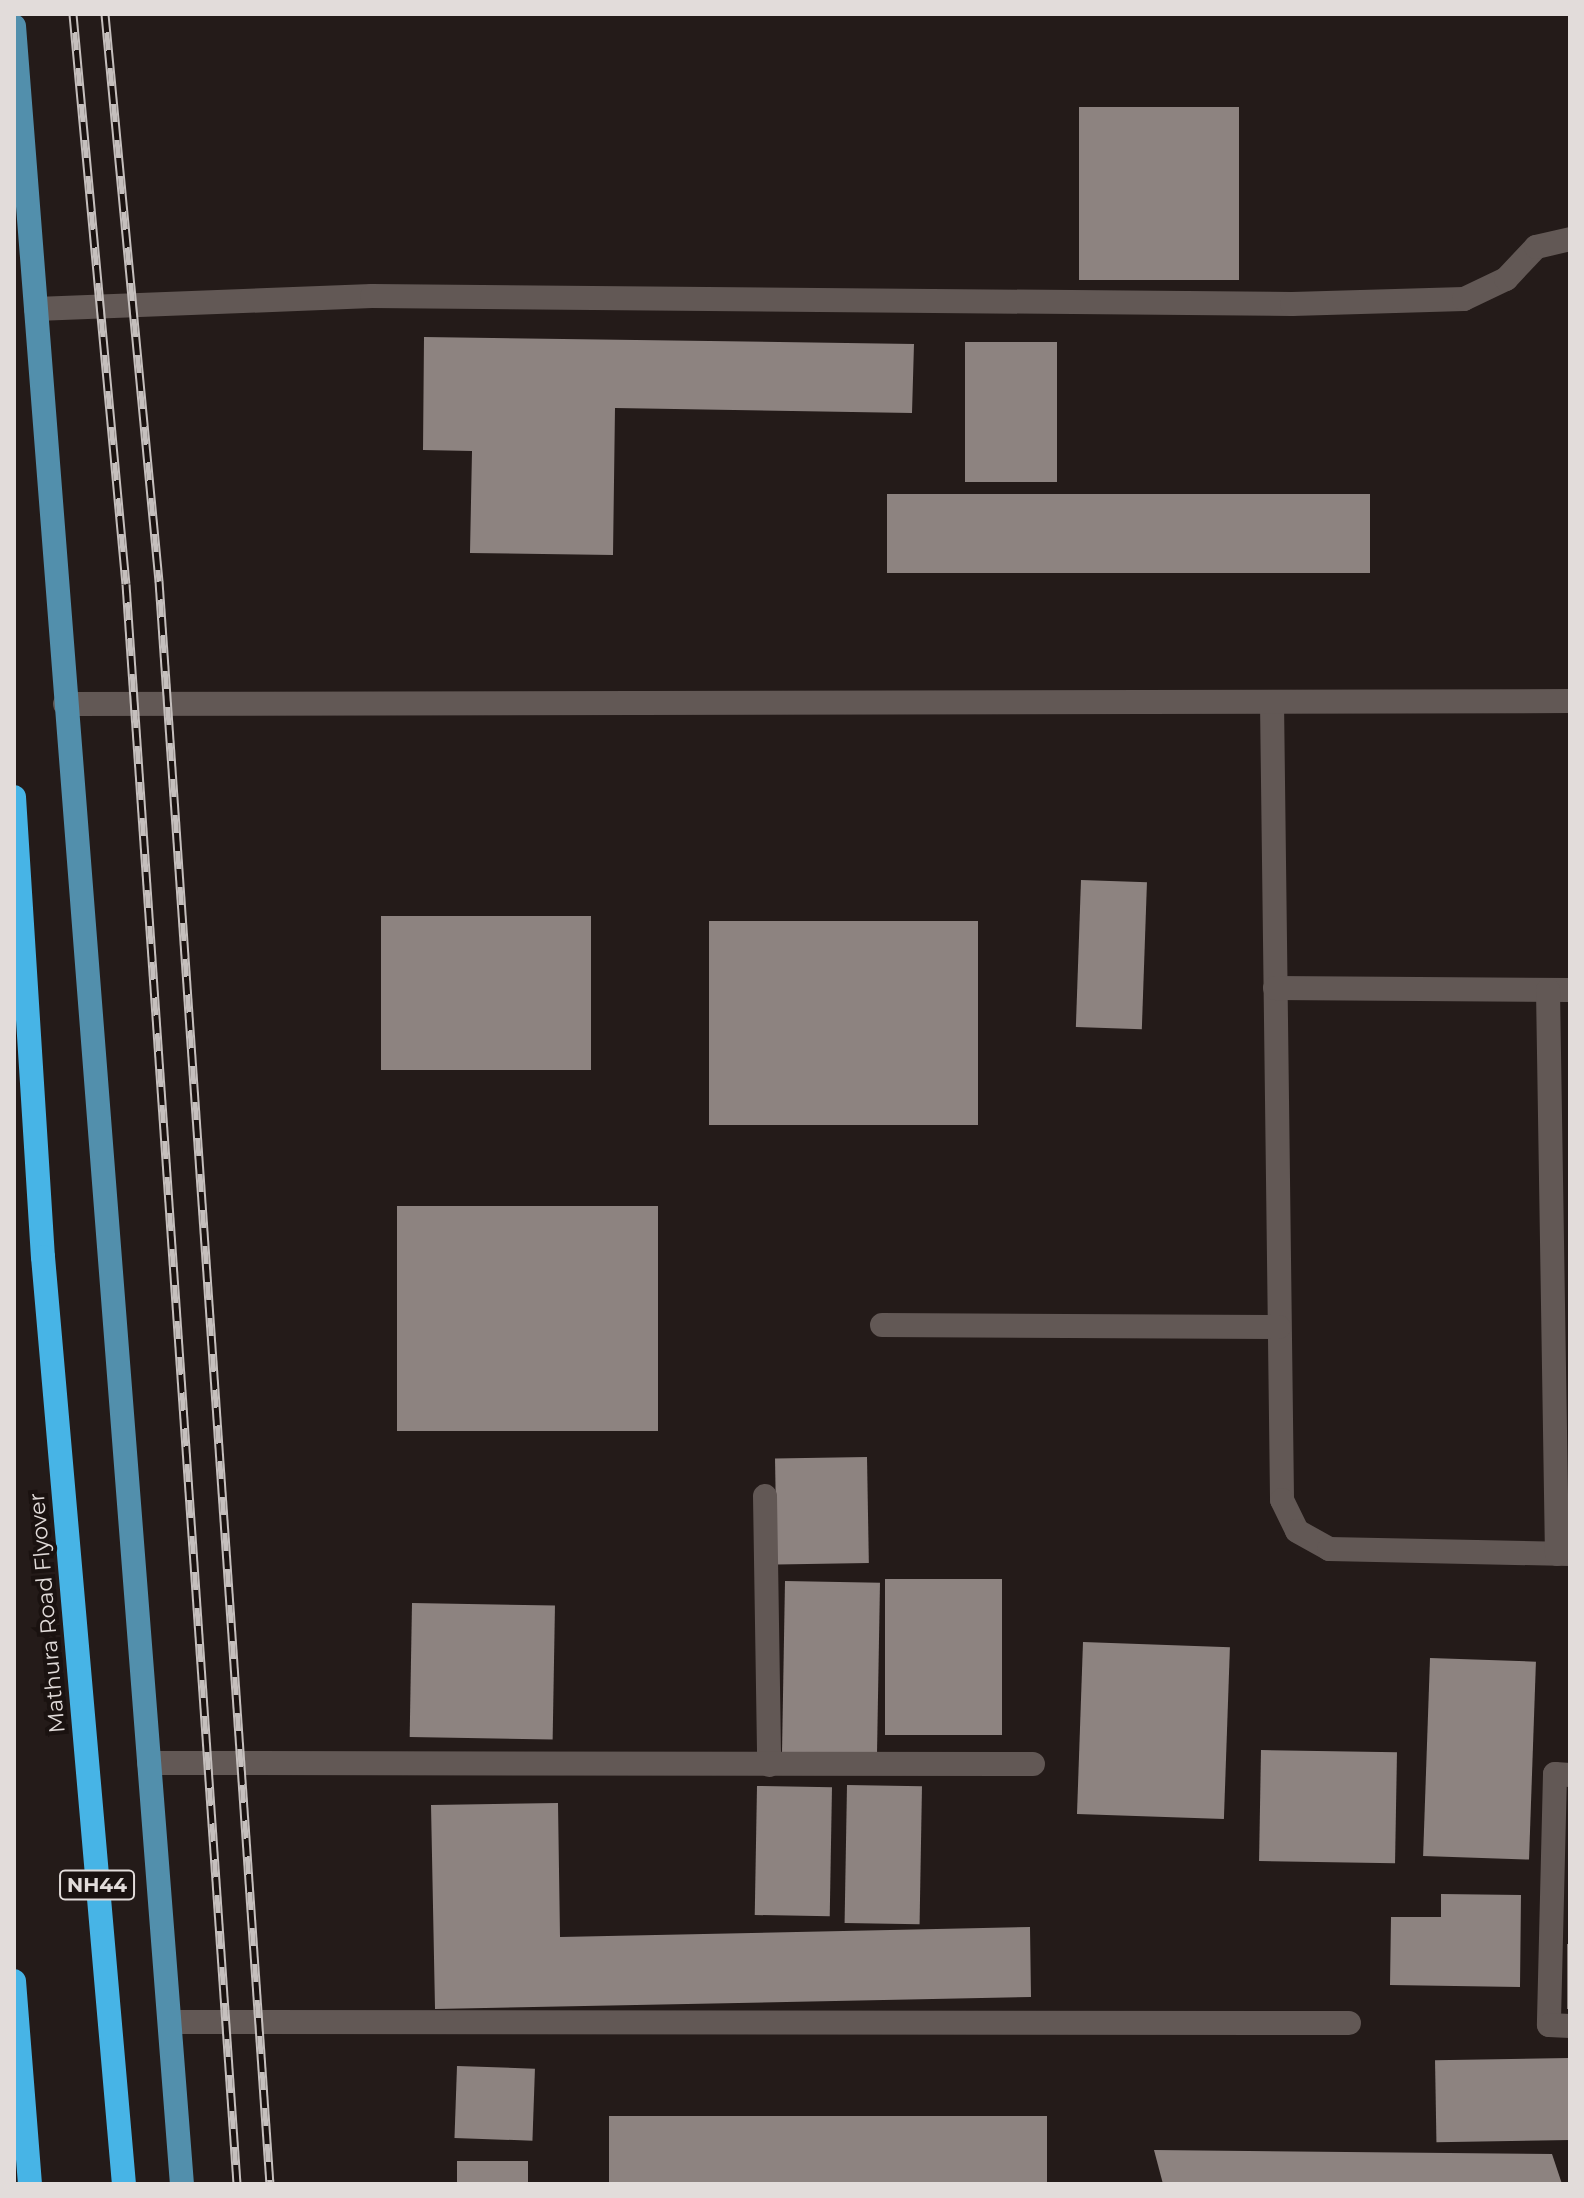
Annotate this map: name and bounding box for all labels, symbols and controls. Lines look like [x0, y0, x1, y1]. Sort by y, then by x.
street label: Mathura Road Flyover [23, 1492, 71, 1734]
road number: NH44 [59, 1869, 135, 1901]

